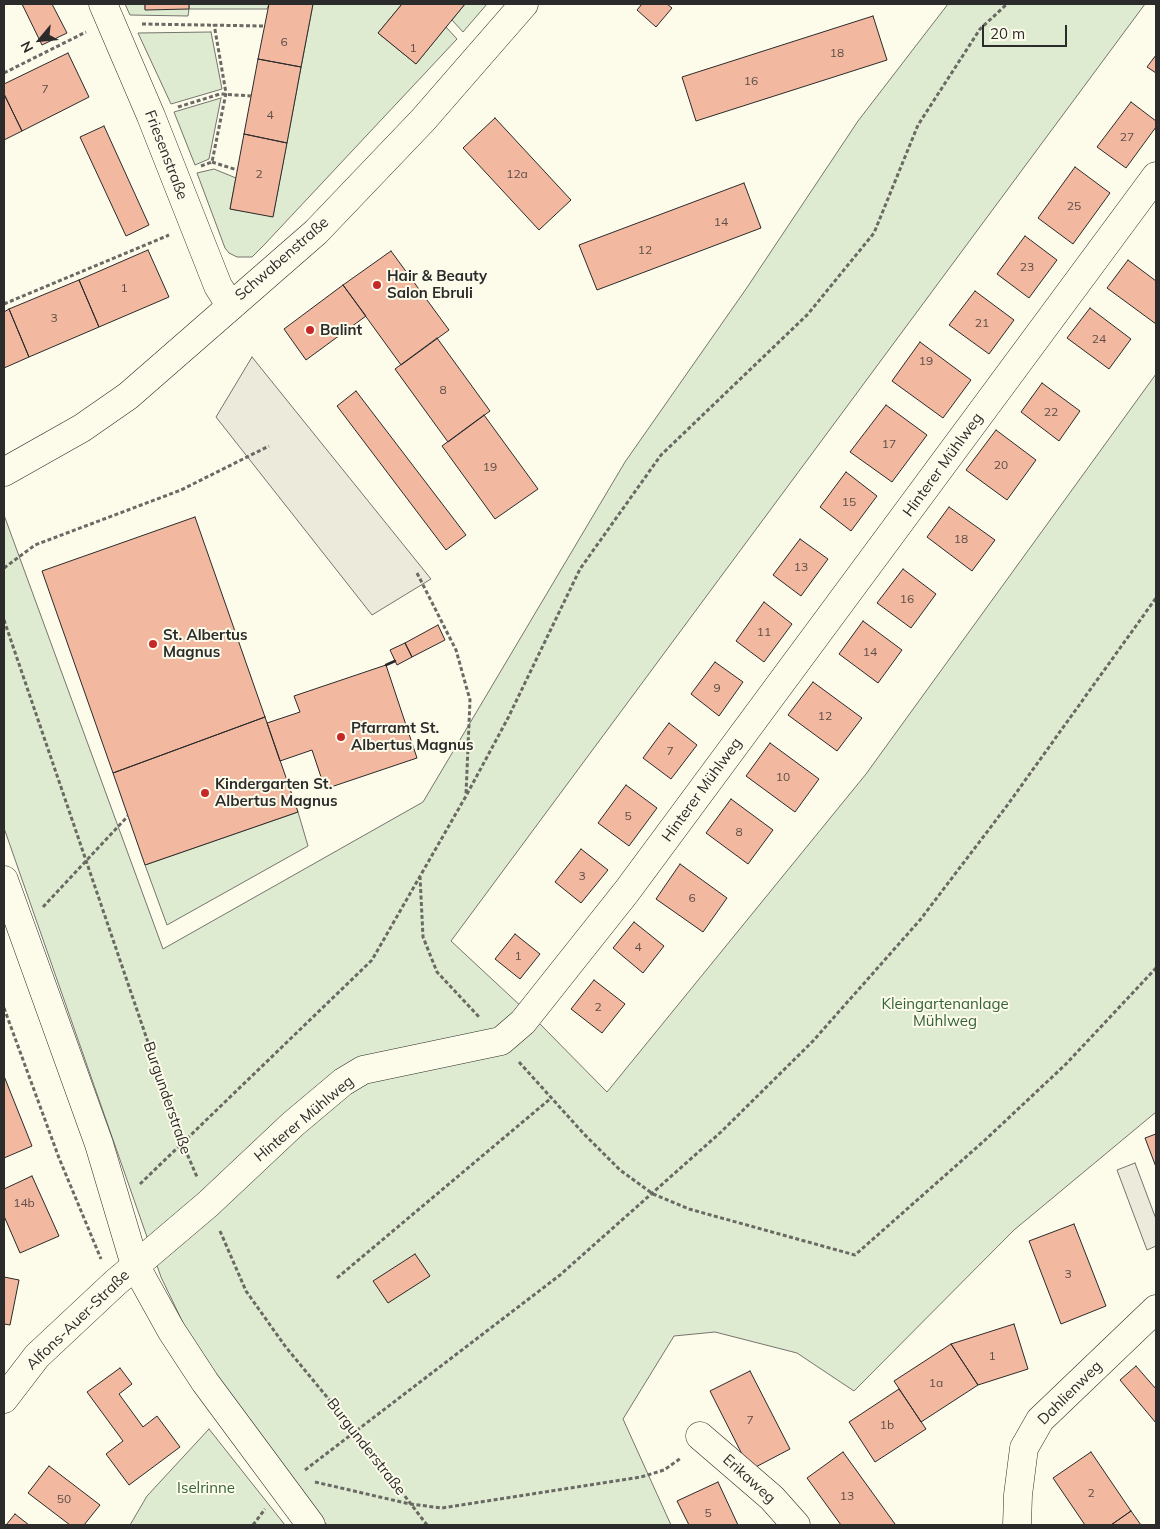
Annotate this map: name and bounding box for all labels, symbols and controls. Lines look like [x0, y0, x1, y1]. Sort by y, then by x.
north arrow [15, 15, 65, 65]
scale bar [985, 15, 1070, 47]
text: 20 m [990, 24, 1025, 43]
house number: 6 [280, 35, 288, 49]
text: N [16, 38, 37, 56]
house number: 1 [409, 41, 417, 55]
house number: 18 [830, 46, 844, 60]
house number: 16 [744, 74, 758, 88]
house number: 7 [41, 82, 49, 96]
street label: Friesenstraße [141, 108, 191, 202]
house number: 4 [266, 108, 274, 122]
house number: 27 [1120, 130, 1134, 144]
house number: 2 [255, 167, 263, 181]
house number: 12a [506, 167, 528, 181]
house number: 25 [1067, 199, 1081, 213]
street label: Schwabenstraße [232, 214, 332, 304]
house number: 14 [714, 215, 728, 229]
house number: 12 [638, 243, 652, 257]
house number: 23 [1020, 260, 1034, 274]
place label: Hair & Beauty Salon Ebruli [387, 267, 487, 302]
marker: Hair & Beauty Salon Ebruli [371, 279, 383, 291]
house number: 1 [120, 281, 128, 295]
house number: 3 [50, 311, 58, 325]
house number: 21 [975, 316, 989, 330]
place label: Balint [320, 321, 362, 339]
marker: Balint [304, 324, 316, 336]
house number: 24 [1092, 332, 1106, 346]
house number: 19 [919, 354, 933, 368]
house number: 8 [439, 383, 447, 397]
house number: 22 [1044, 405, 1058, 419]
street label: Hinterer Mühlweg [899, 410, 987, 520]
house number: 17 [882, 437, 896, 451]
house number: 20 [994, 458, 1008, 472]
house number: 19 [483, 460, 497, 474]
house number: 15 [842, 495, 856, 509]
house number: 18 [954, 532, 968, 546]
house number: 13 [794, 560, 808, 574]
house number: 16 [900, 592, 914, 606]
house number: 11 [757, 625, 771, 639]
place label: St. Albertus Magnus [163, 626, 248, 661]
marker: St. Albertus Magnus [147, 638, 159, 650]
house number: 14 [863, 645, 877, 659]
house number: 9 [713, 681, 721, 695]
house number: 12 [818, 709, 832, 723]
place label: Pfarramt St. Albertus Magnus [351, 719, 473, 754]
marker: Pfarramt St. Albertus Magnus [335, 731, 347, 743]
street label: Hinterer Mühlweg [658, 735, 746, 845]
house number: 7 [666, 744, 674, 758]
house number: 10 [776, 770, 790, 784]
place label: Kindergarten St. Albertus Magnus [215, 775, 337, 810]
marker: Kindergarten St. Albertus Magnus [199, 787, 211, 799]
house number: 5 [624, 809, 632, 823]
house number: 8 [735, 825, 743, 839]
house number: 3 [578, 869, 586, 883]
house number: 6 [688, 891, 696, 905]
house number: 4 [634, 940, 642, 954]
house number: 1 [514, 949, 522, 963]
park label: Kleingartenanlage Mühlweg [881, 995, 1009, 1030]
house number: 2 [594, 1000, 602, 1014]
street label: Burgunderstraße [139, 1039, 195, 1157]
street label: Hinterer Mühlweg [251, 1072, 357, 1166]
house number: 14b [13, 1196, 35, 1210]
street label: Alfons-Auer-Straße [23, 1266, 133, 1374]
house number: 3 [1064, 1267, 1072, 1281]
house number: 1 [988, 1349, 996, 1363]
street label: Dahlienweg [1034, 1357, 1106, 1429]
house number: 1a [929, 1376, 943, 1390]
street label: Burgunderstraße [323, 1395, 409, 1499]
house number: 7 [746, 1413, 754, 1427]
house number: 1b [880, 1418, 894, 1432]
street label: Erikaweg [719, 1451, 779, 1507]
park label: Iselrinne [177, 1479, 235, 1497]
house number: 2 [1087, 1486, 1095, 1500]
house number: 13 [840, 1489, 854, 1503]
house number: 50 [57, 1492, 71, 1506]
house number: 5 [704, 1506, 712, 1520]

